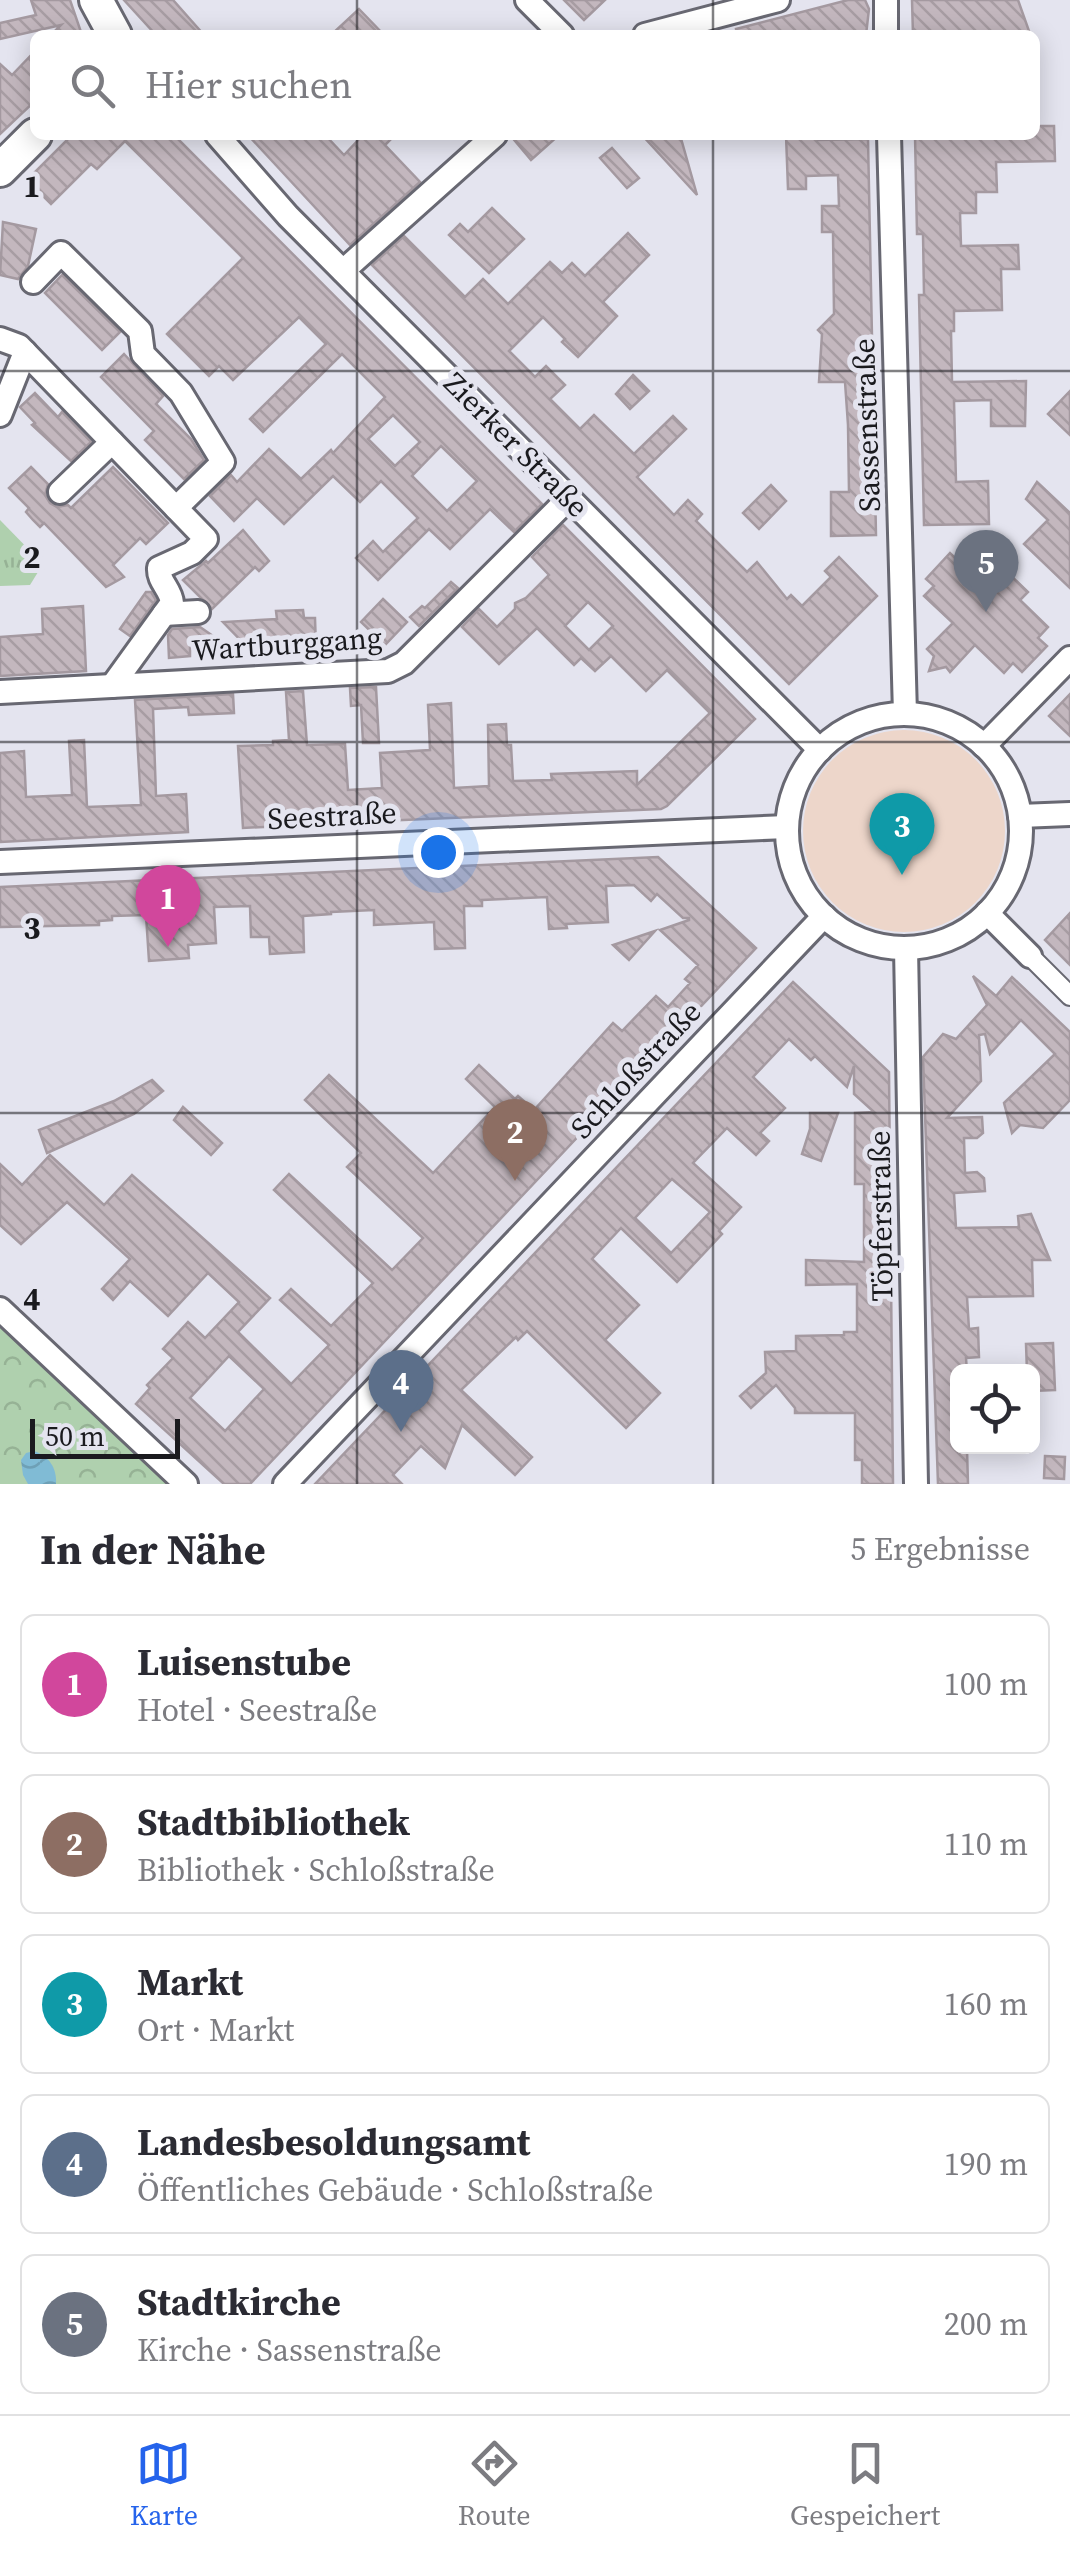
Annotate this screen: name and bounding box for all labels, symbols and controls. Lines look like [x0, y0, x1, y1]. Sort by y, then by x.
search box [30, 30, 1040, 140]
icon: search [65, 58, 120, 113]
text: Hier suchen [145, 59, 352, 111]
text: 1 [23, 164, 41, 208]
street label: Sassenstraße [843, 338, 890, 512]
street label: Zierker Straße [435, 363, 598, 526]
pin: 5 [954, 530, 1018, 612]
text: 2 [23, 535, 41, 579]
street label: Wartburggang [190, 616, 384, 671]
street label: Seestraße [266, 792, 398, 839]
pin: 3 [870, 792, 934, 875]
your location [413, 827, 464, 878]
pin: 1 [136, 864, 200, 947]
text: 3 [23, 906, 41, 950]
street label: Schloßstraße [561, 992, 710, 1147]
pin: 2 [482, 1098, 548, 1181]
street label: Töpferstraße [859, 1130, 902, 1302]
text: 4 [23, 1277, 41, 1321]
pin: 4 [368, 1350, 434, 1432]
map controls [950, 1364, 1040, 1454]
button: locate [950, 1364, 1040, 1454]
scale bar [30, 1414, 180, 1458]
text: 50 m [45, 1417, 105, 1455]
text: In der Nähe [40, 1520, 266, 1578]
text: 5 Ergebnisse [850, 1527, 1030, 1571]
text: Luisenstube [137, 1636, 351, 1688]
text: 1 [66, 1662, 83, 1706]
text: 100 m [944, 1662, 1028, 1706]
text: Hotel · Seestraße [137, 1688, 377, 1732]
text: Stadtbibliothek [137, 1796, 410, 1848]
text: 2 [66, 1822, 83, 1866]
text: 110 m [944, 1822, 1028, 1866]
text: Bibliothek · Schloßstraße [137, 1848, 495, 1892]
text: Markt [137, 1956, 243, 2008]
text: 3 [66, 1982, 83, 2026]
text: 160 m [944, 1982, 1028, 2026]
text: Ort · Markt [137, 2008, 294, 2052]
text: Landesbesoldungsamt [137, 2116, 530, 2168]
text: 4 [66, 2142, 83, 2186]
text: 190 m [944, 2142, 1028, 2186]
text: Öffentliches Gebäude · Schloßstraße [137, 2168, 653, 2212]
text: Stadtkirche [137, 2276, 341, 2328]
text: 5 [66, 2302, 83, 2346]
text: 200 m [944, 2302, 1028, 2346]
text: Kirche · Sassenstraße [137, 2328, 442, 2372]
tab: Karte [130, 2436, 198, 2534]
tab: Route [458, 2436, 530, 2534]
tab: Gespeichert [790, 2436, 940, 2534]

